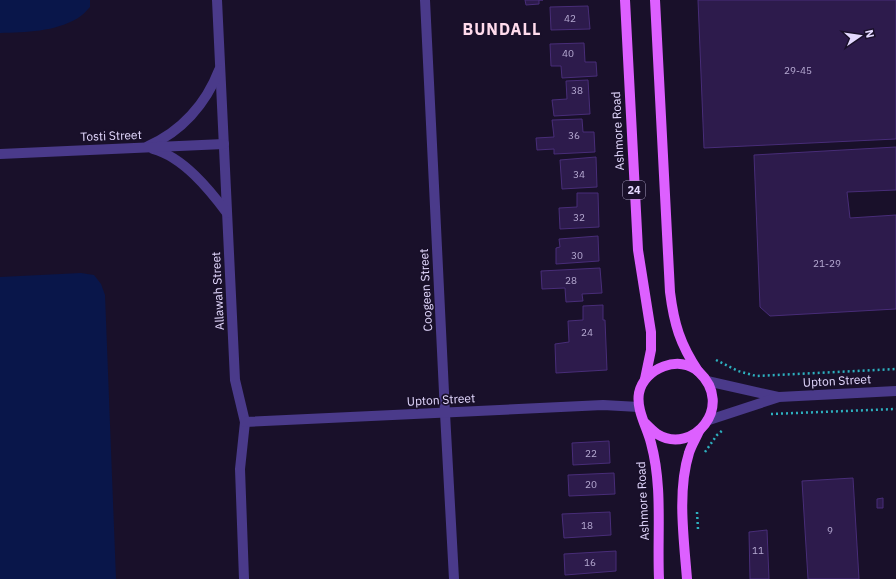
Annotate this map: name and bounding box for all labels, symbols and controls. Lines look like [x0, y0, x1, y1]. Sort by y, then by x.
house number: 42 [564, 12, 576, 25]
north arrow [840, 16, 880, 56]
district label: BUNDALL [463, 19, 541, 39]
text: N [862, 28, 877, 39]
house number: 40 [562, 47, 574, 60]
house number: 29-45 [784, 64, 812, 77]
house number: 38 [571, 84, 583, 97]
street label: Ashmore Road [608, 91, 627, 171]
street label: Tosti Street [80, 127, 142, 144]
house number: 36 [568, 129, 580, 142]
house number: 34 [573, 168, 585, 181]
road number: 24 [623, 181, 645, 199]
house number: 32 [573, 211, 585, 224]
street label: Coogeen Street [416, 248, 435, 332]
house number: 30 [571, 249, 583, 262]
street label: Allawah Street [208, 251, 227, 331]
house number: 21-29 [813, 257, 841, 270]
house number: 28 [565, 274, 577, 287]
house number: 24 [581, 326, 593, 339]
street label: Upton Street [802, 371, 872, 390]
street label: Upton Street [406, 390, 476, 409]
house number: 22 [585, 447, 597, 460]
street label: Ashmore Road [633, 461, 652, 541]
house number: 20 [585, 478, 597, 491]
house number: 18 [581, 519, 593, 532]
house number: 9 [827, 524, 833, 537]
house number: 11 [752, 544, 764, 557]
house number: 16 [584, 556, 596, 569]

